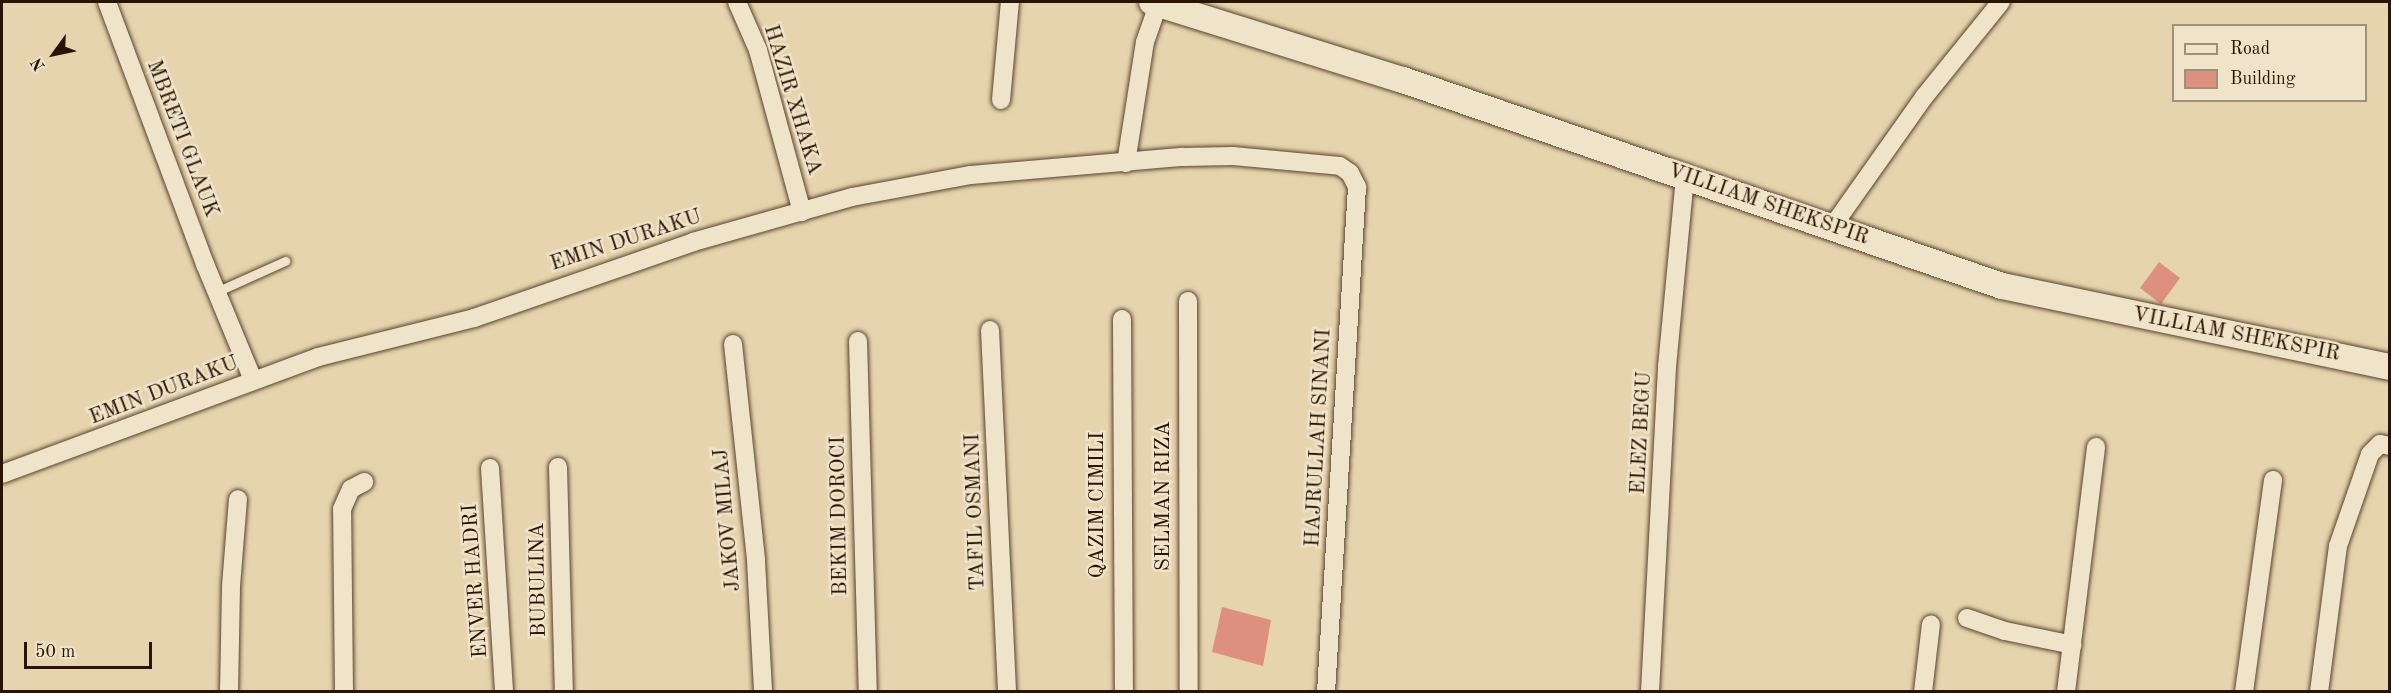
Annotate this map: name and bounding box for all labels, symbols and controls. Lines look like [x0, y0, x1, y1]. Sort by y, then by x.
street label: HAZIR XHAKA [757, 22, 827, 178]
north arrow [24, 24, 84, 84]
legend [2172, 24, 2367, 102]
text: Road [2230, 40, 2270, 58]
text: N [29, 54, 49, 73]
street label: MBRETI GLAUK [140, 57, 224, 221]
text: Building [2230, 70, 2295, 88]
street label: VILLIAM SHEKSPIR [1664, 159, 1872, 251]
street label: EMIN DURAKU [547, 205, 705, 277]
street label: VILLIAM SHEKSPIR [2130, 303, 2342, 367]
street label: HAJRULLAH SINANI [1301, 328, 1337, 548]
street label: EMIN DURAKU [86, 351, 242, 431]
street label: ELEZ BEGU [1626, 371, 1658, 495]
street label: SELMAN RIZA [1151, 421, 1177, 571]
street label: QAZIM CIMILI [1085, 432, 1111, 578]
street label: TAFIL OSMANI [961, 433, 991, 591]
street label: BEKIM DOROCI [826, 436, 854, 596]
street label: JAKOV MILAJ [709, 447, 747, 593]
street label: ENVER HADRI [458, 503, 494, 659]
street label: BUBULINA [525, 522, 553, 638]
scale bar [27, 630, 154, 668]
text: 50 m [35, 643, 75, 661]

